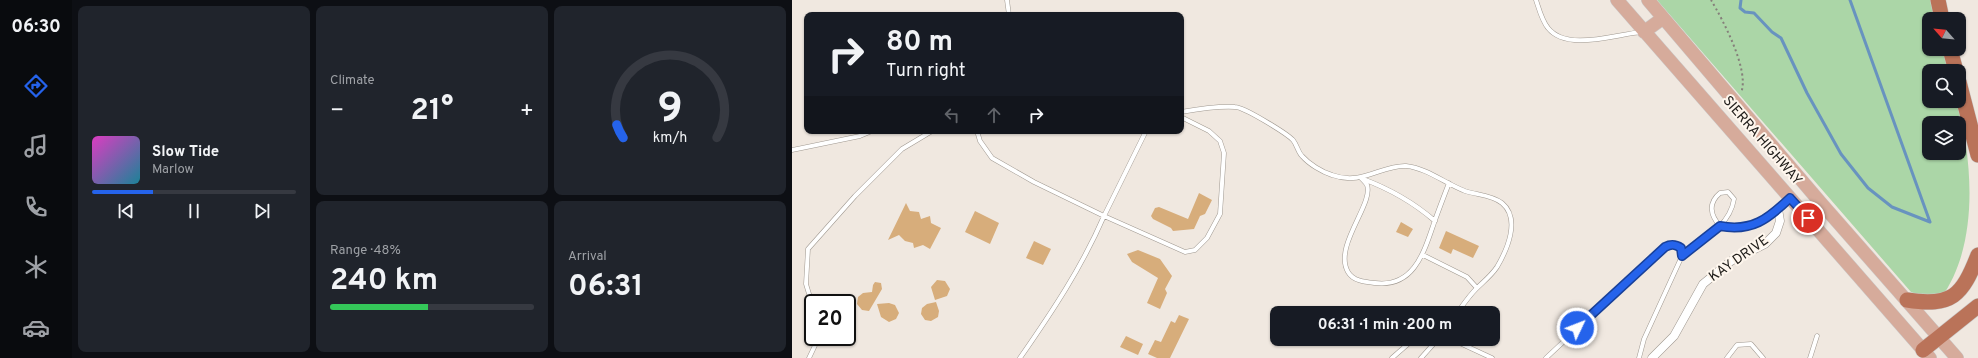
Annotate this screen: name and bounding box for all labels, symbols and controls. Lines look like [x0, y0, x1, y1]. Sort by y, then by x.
north arrow [1922, 12, 1966, 56]
map controls [1922, 12, 1966, 160]
text: 06:30 [11, 16, 61, 39]
text: 80 m [886, 25, 953, 61]
icon: right [820, 28, 872, 80]
text: Turn right [886, 60, 966, 83]
button: search [1922, 64, 1966, 108]
icon: directions [22, 72, 50, 100]
text: Climate [330, 73, 375, 89]
text: 9 [657, 84, 683, 137]
text: 21° [411, 93, 453, 130]
street label: SIERRA HIGHWAY [1719, 93, 1805, 189]
text: − [330, 98, 344, 125]
text: + [520, 98, 534, 125]
icon: left [941, 104, 963, 126]
icon: ahead [983, 104, 1005, 126]
icon: right [1025, 104, 1047, 126]
button: layers [1922, 116, 1966, 160]
text: km/h [653, 129, 687, 147]
icon: music [22, 132, 50, 160]
text: Slow Tide [152, 143, 219, 162]
text: Marlow [152, 162, 194, 178]
icon: phone [22, 193, 50, 221]
icon: previous [115, 200, 137, 222]
icon: pause [183, 200, 205, 222]
icon: next [251, 200, 273, 222]
pin [1791, 201, 1825, 235]
icon: arrive [1797, 207, 1819, 229]
street label: KAY DRIVE [1706, 232, 1772, 286]
text: Range · 48% [330, 243, 401, 259]
text: Arrival [568, 249, 607, 265]
icon: climate [22, 253, 50, 281]
text: 240 km [330, 263, 438, 300]
text: 06:31 [568, 269, 643, 306]
speed limit sign: 20 [804, 294, 856, 346]
position arrow [1556, 307, 1598, 349]
icon: car [22, 314, 50, 342]
text: 06:31 · 1 min · 200 m [1318, 316, 1452, 335]

